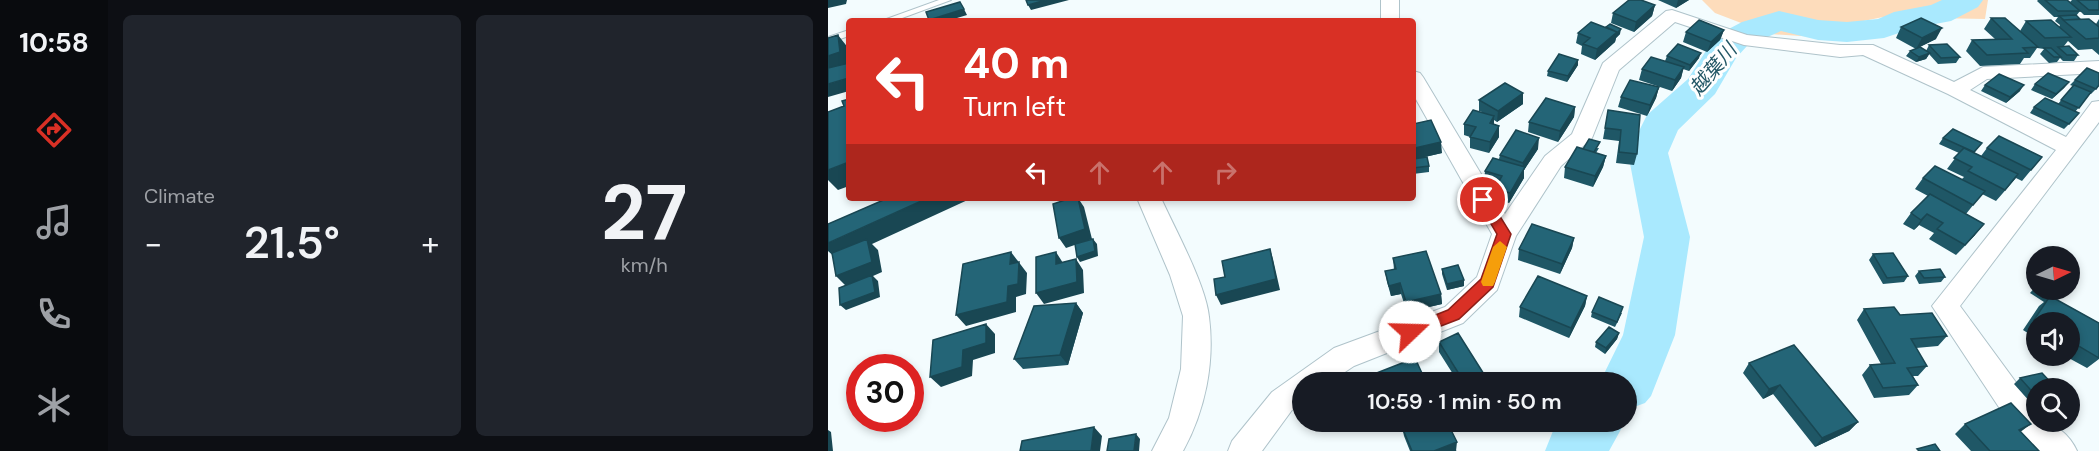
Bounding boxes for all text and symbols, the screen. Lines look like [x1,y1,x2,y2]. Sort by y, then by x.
text: 10:58 [19,25,89,60]
text: 40 m [963,36,1069,91]
water label: 越葉川 [1684,36,1744,100]
icon: left [864,42,942,120]
text: Turn left [963,89,1066,124]
icon: directions [33,109,75,151]
icon: left [1020,156,1053,189]
icon: ahead [1083,156,1116,189]
icon: ahead [1146,156,1179,189]
icon: right [1209,156,1242,189]
text: 27 [601,162,687,263]
pin [1457,174,1508,225]
text: Climate [144,183,215,209]
icon: arrive [1466,183,1499,216]
icon: music [33,201,75,243]
text: 21.5° [244,213,340,272]
text: − [144,222,162,265]
text: + [421,222,440,265]
north arrow [2026,246,2080,300]
map controls [2026,246,2080,432]
text: km/h [621,252,668,278]
icon: phone [33,293,75,335]
position arrow [1378,300,1442,364]
button: sound [2026,312,2080,366]
speed limit sign: 30 [846,354,924,432]
button: search [2026,378,2080,432]
icon: climate [33,384,75,426]
text: 10:59 · 1 min · 50 m [1367,387,1562,416]

